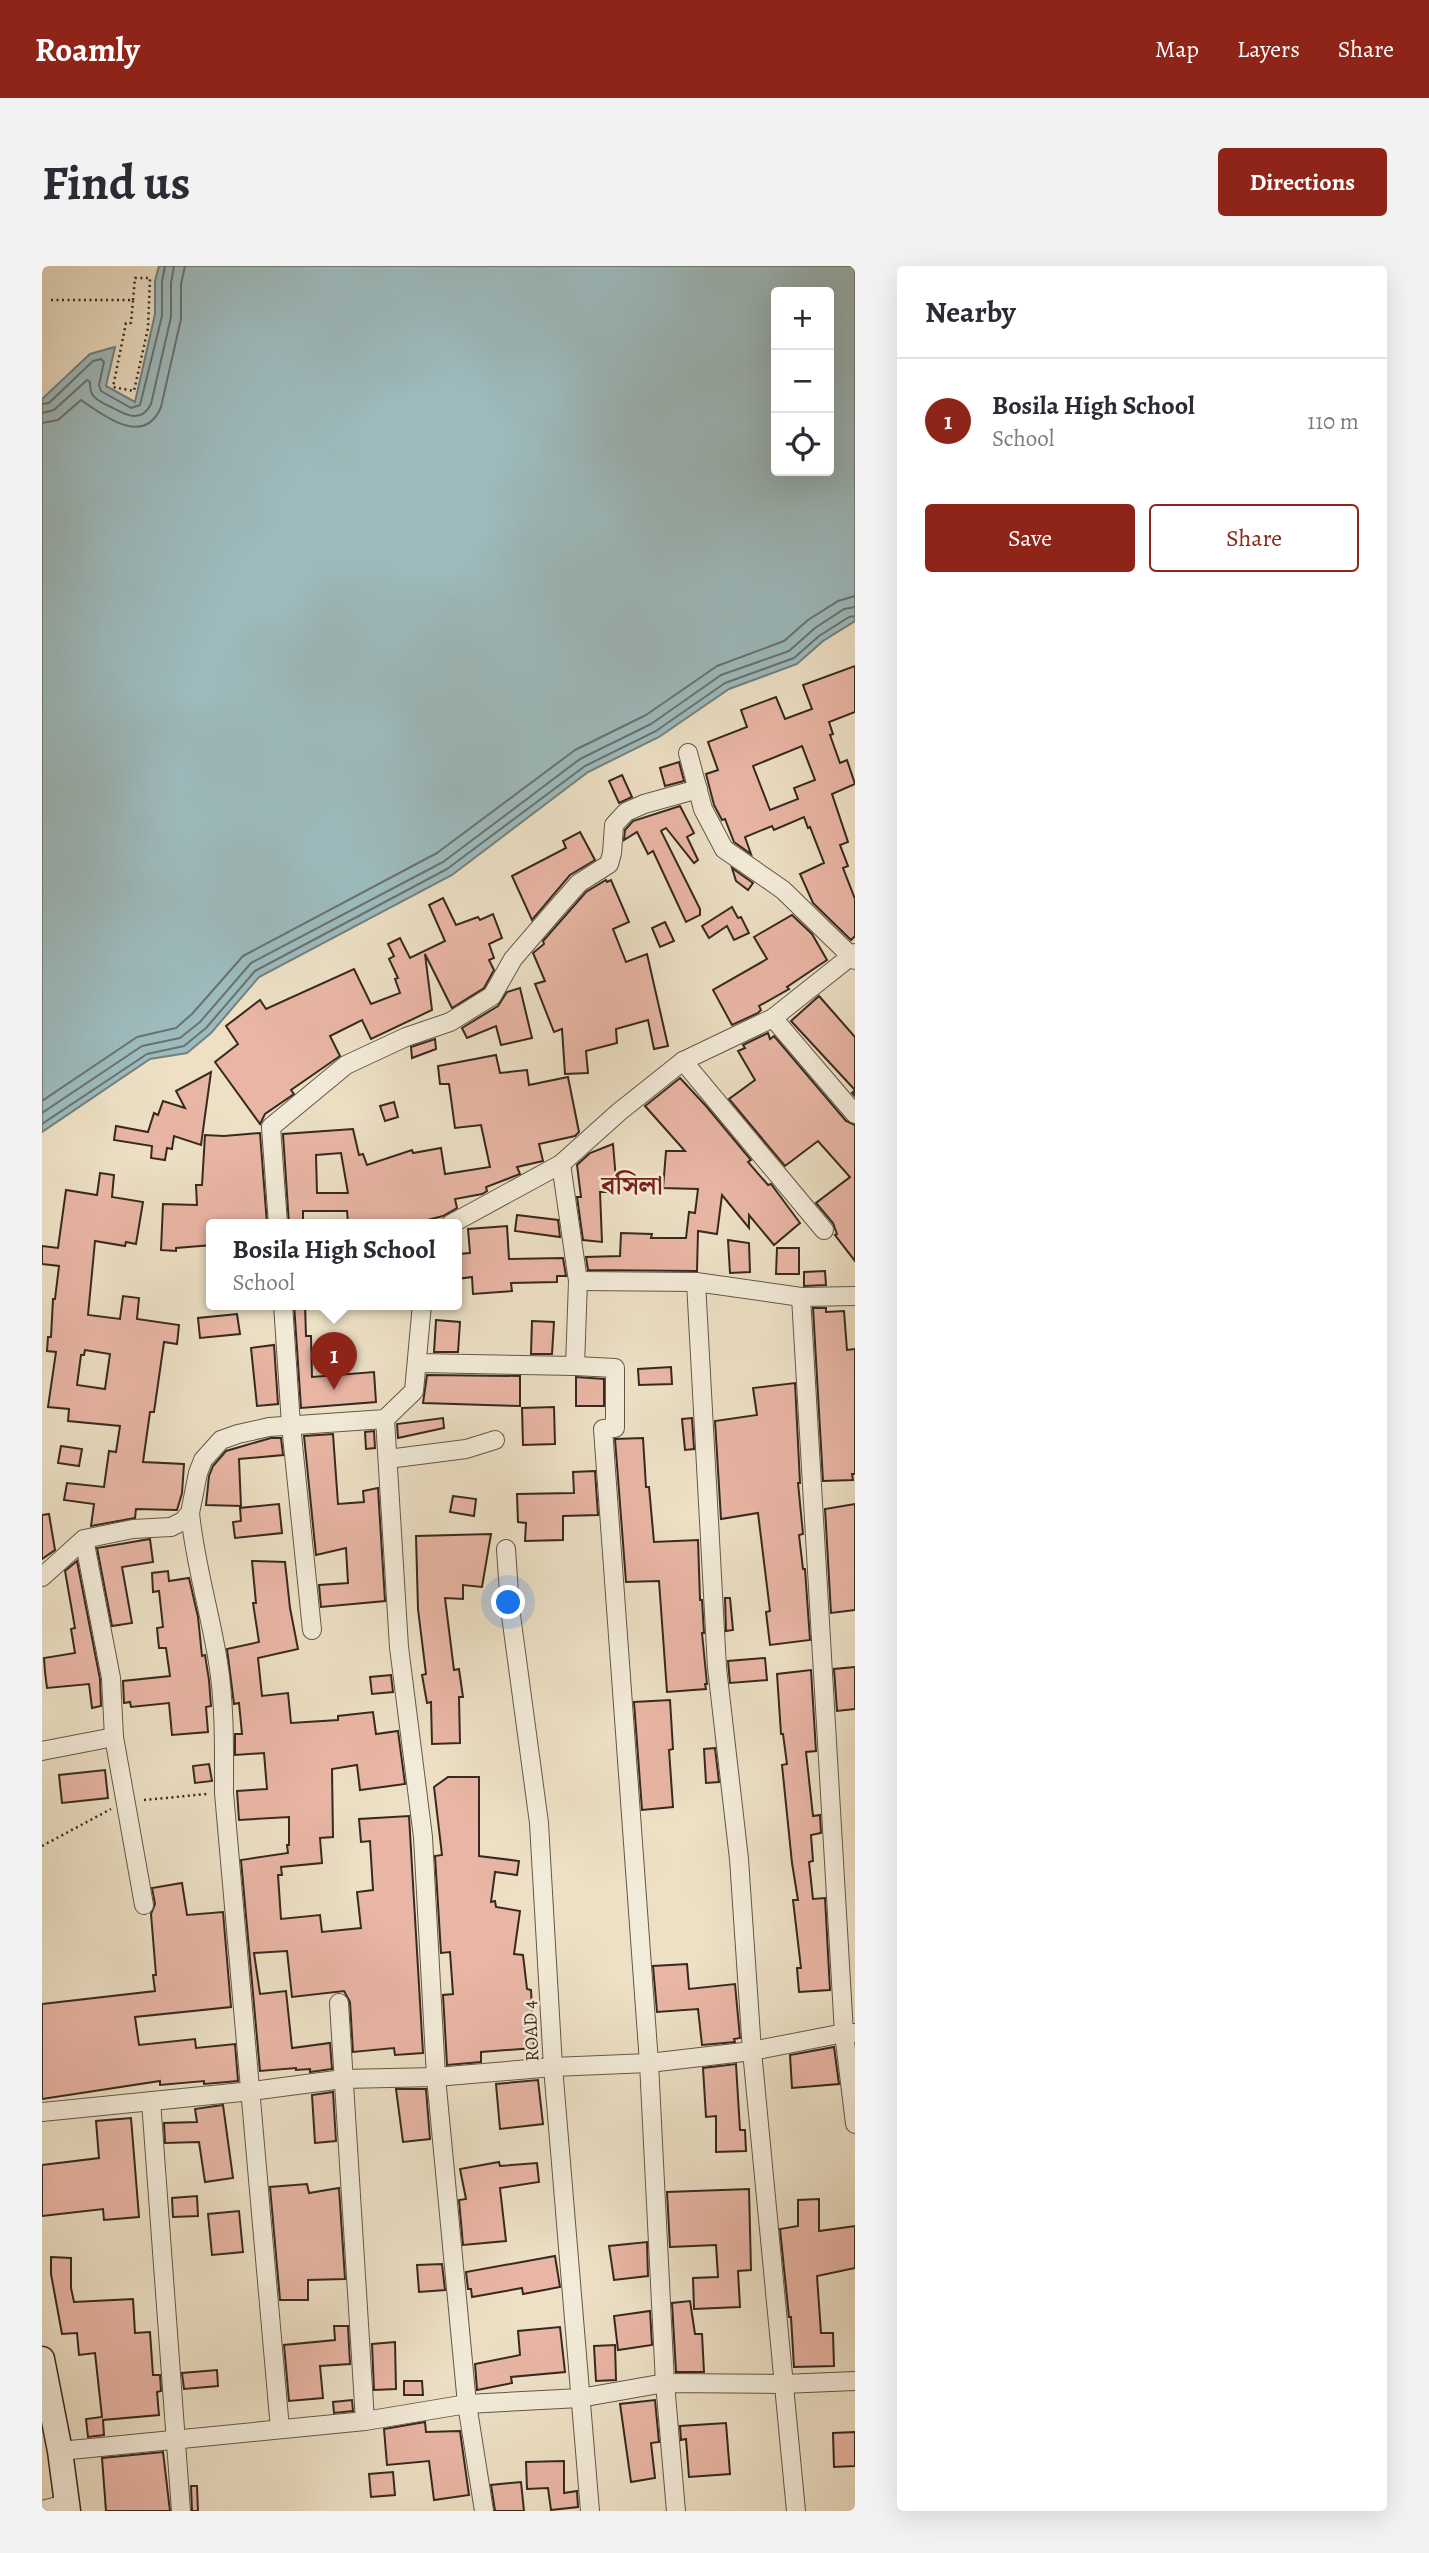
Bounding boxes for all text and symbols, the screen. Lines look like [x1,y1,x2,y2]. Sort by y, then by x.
text: Roamly [35,27,140,72]
text: Map [1155,33,1199,65]
text: Layers [1237,33,1300,65]
text: Share [1338,33,1394,65]
button: Directions [1218,148,1387,216]
text: Find us [42,149,190,216]
map controls [771,287,834,476]
button: + [771,287,834,350]
text: Nearby [925,292,1016,332]
button: − [771,350,834,413]
text: Bosila High School [992,388,1195,423]
text: 1 [944,406,952,437]
text: 110 m [1307,406,1359,437]
button: locate [771,413,834,476]
text: School [992,423,1054,454]
button: Save [925,504,1135,572]
button: Share [1149,504,1359,572]
district label: বসিলা [600,1168,663,1203]
popup [206,1219,462,1310]
text: Bosila High School [233,1232,435,1267]
text: School [233,1267,295,1298]
pin: 1 [311,1332,357,1390]
your location [491,1585,525,1619]
street label: ROAD 4 [516,1999,546,2062]

